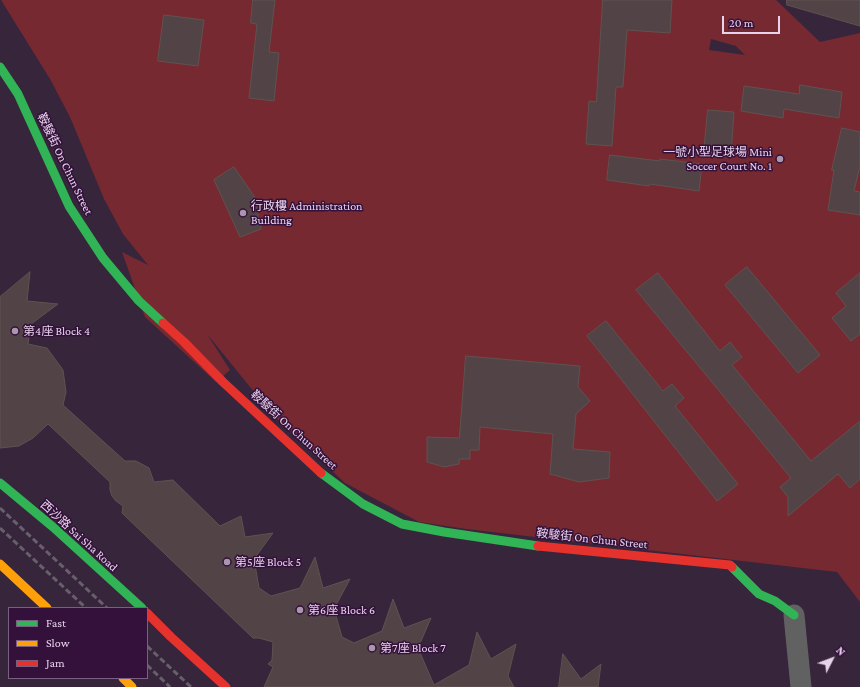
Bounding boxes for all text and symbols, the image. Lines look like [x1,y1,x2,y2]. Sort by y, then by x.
scale bar [724,8,782,34]
text: 20 m [729,16,753,30]
street label: 鞍駿街 On Chun Street [34,111,96,217]
place label: 一號小型足球場 Mini Soccer Court No. 1 [663,145,772,173]
marker: 一號小型足球場 Mini Soccer Court No. 1 [775,154,785,164]
place label: 行政樓 Administration Building [251,199,363,227]
marker: 行政樓 Administration Building [238,208,248,218]
place label: 第4座 Block 4 [23,324,90,338]
marker: 第4座 Block 4 [10,326,20,336]
street label: 鞍駿街 On Chun Street [248,387,340,473]
street label: 西沙路 Sai Sha Road [37,498,121,574]
street label: 鞍駿街 On Chun Street [536,526,648,552]
place label: 第5座 Block 5 [235,555,301,569]
marker: 第5座 Block 5 [222,557,232,567]
place label: 第6座 Block 6 [308,603,375,617]
marker: 第6座 Block 6 [295,605,305,615]
legend [8,607,148,679]
text: Fast [46,616,66,630]
text: Slow [46,636,70,650]
north arrow [812,639,852,679]
place label: 第7座 Block 7 [380,641,446,655]
marker: 第7座 Block 7 [367,643,377,653]
text: N [834,644,848,658]
text: Jam [46,656,65,670]

